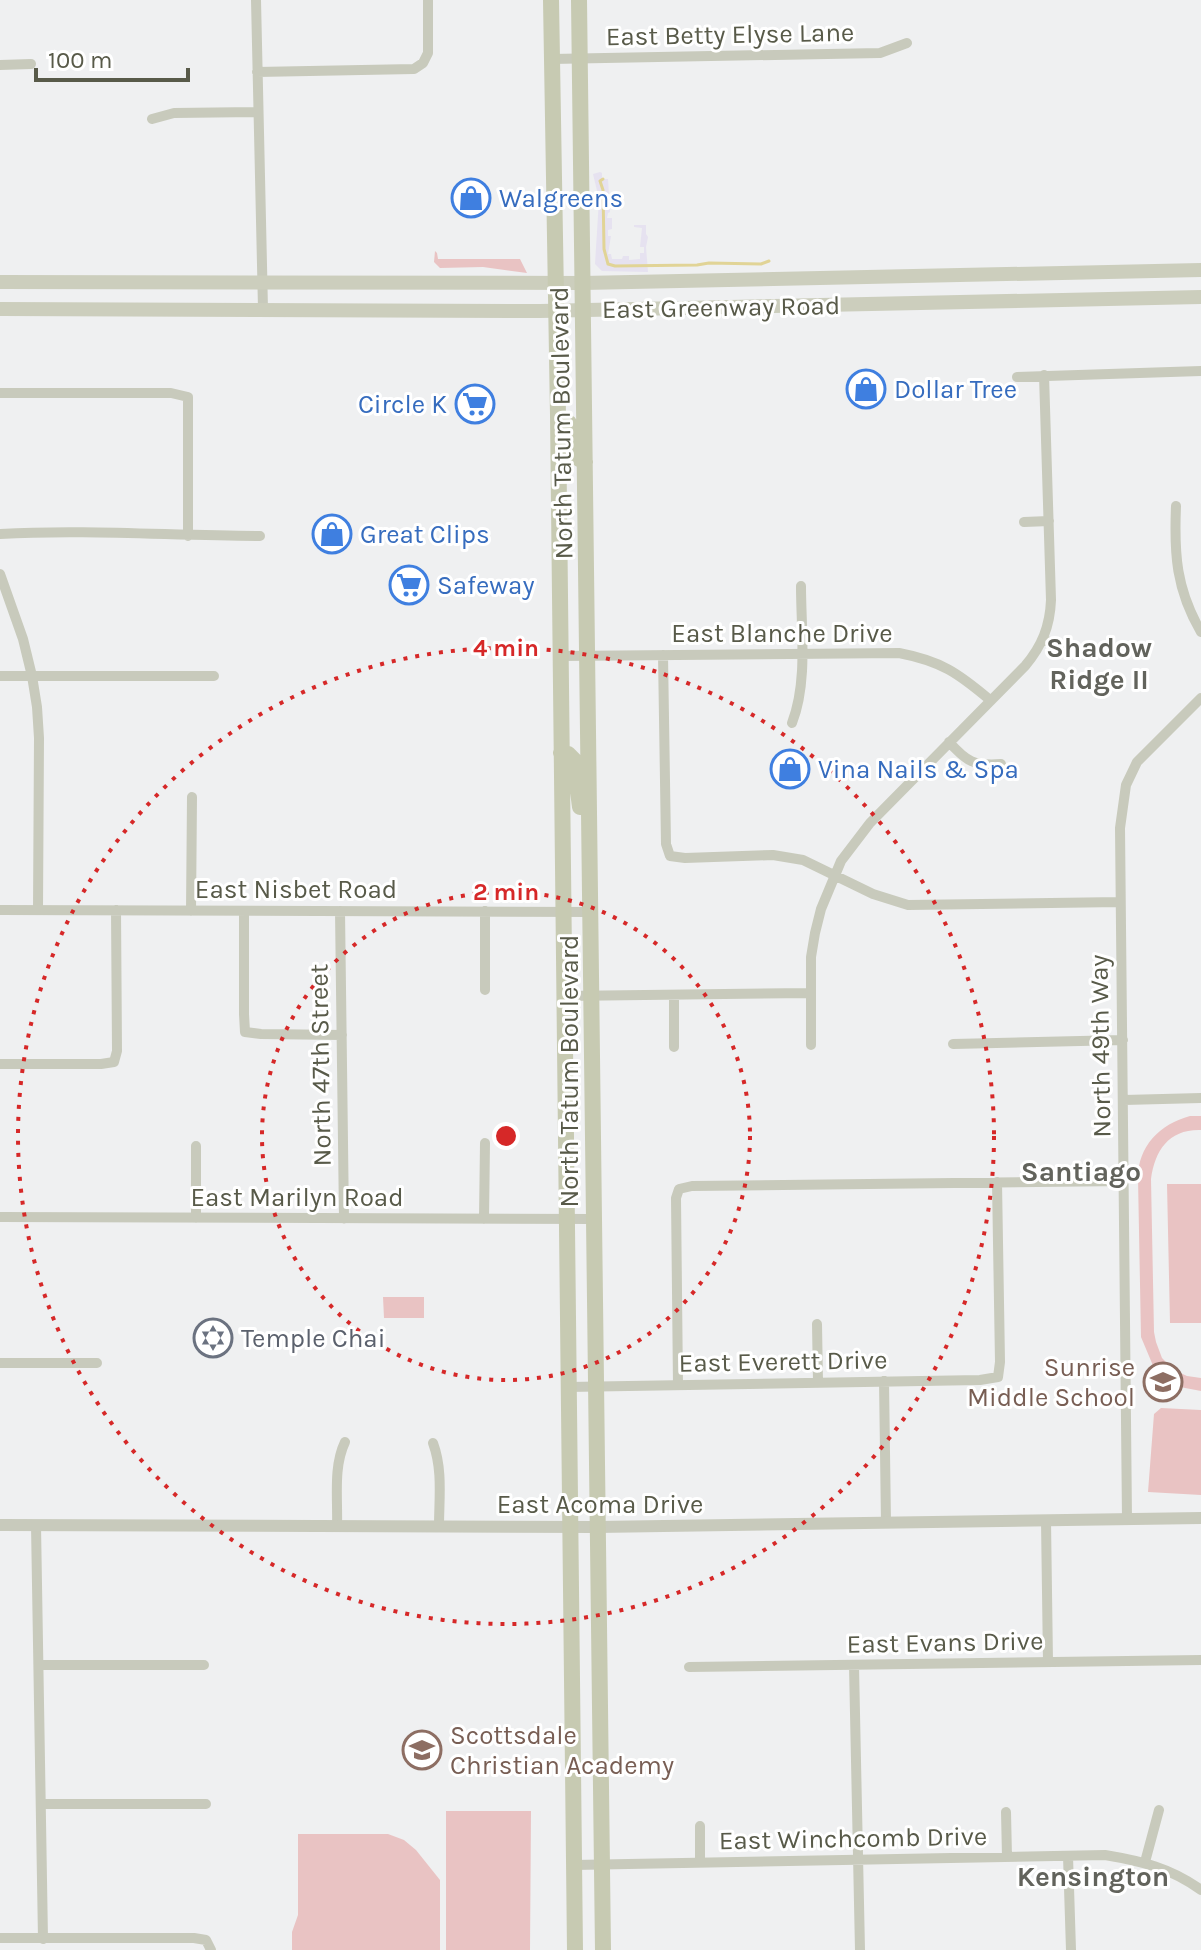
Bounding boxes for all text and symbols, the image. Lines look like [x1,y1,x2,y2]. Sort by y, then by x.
street label: East Betty Elyse Lane [605,17,855,52]
scale bar [36,32,188,82]
text: 100 m [48,46,113,74]
shop icon: Walgreens [450,177,492,219]
place label: Walgreens [499,183,623,214]
street label: North Tatum Boulevard [544,286,579,560]
street label: East Greenway Road [602,290,840,325]
shop icon: Dollar Tree [845,368,887,410]
place label: Dollar Tree [894,374,1017,405]
supermarket icon: Circle K [454,383,496,425]
place label: Circle K [358,389,447,420]
shop icon: Great Clips [311,513,353,555]
place label: Great Clips [360,519,490,550]
supermarket icon: Safeway [388,564,430,606]
place label: Safeway [437,570,535,601]
street label: East Blanche Drive [671,618,893,649]
district label: Shadow Ridge II [1046,631,1152,696]
text: 4 min [473,634,539,662]
shop icon: Vina Nails & Spa [769,748,811,790]
place label: Vina Nails & Spa [818,754,1019,785]
street label: East Nisbet Road [195,874,397,905]
text: 2 min [473,878,539,906]
street label: North Tatum Boulevard [554,934,585,1208]
street label: North 49th Way [1083,954,1118,1138]
street label: North 47th Street [303,963,338,1167]
centre of rings [492,1122,520,1150]
district label: Santiago [1021,1155,1141,1188]
street label: East Marilyn Road [190,1182,404,1213]
synagogue icon: Temple Chai [192,1317,234,1359]
place label: Temple Chai [241,1323,385,1354]
street label: East Everett Drive [678,1344,888,1379]
place label: Sunrise Middle School [967,1352,1135,1413]
school or university icon: Sunrise Middle School [1142,1361,1184,1403]
street label: East Acoma Drive [497,1489,703,1520]
street label: East Evans Drive [846,1625,1044,1660]
place label: Scottsdale Christian Academy [450,1720,674,1781]
school or university icon: Scottsdale Christian Academy [401,1729,443,1771]
street label: East Winchcomb Drive [718,1821,988,1856]
district label: Kensington [1017,1860,1169,1893]

